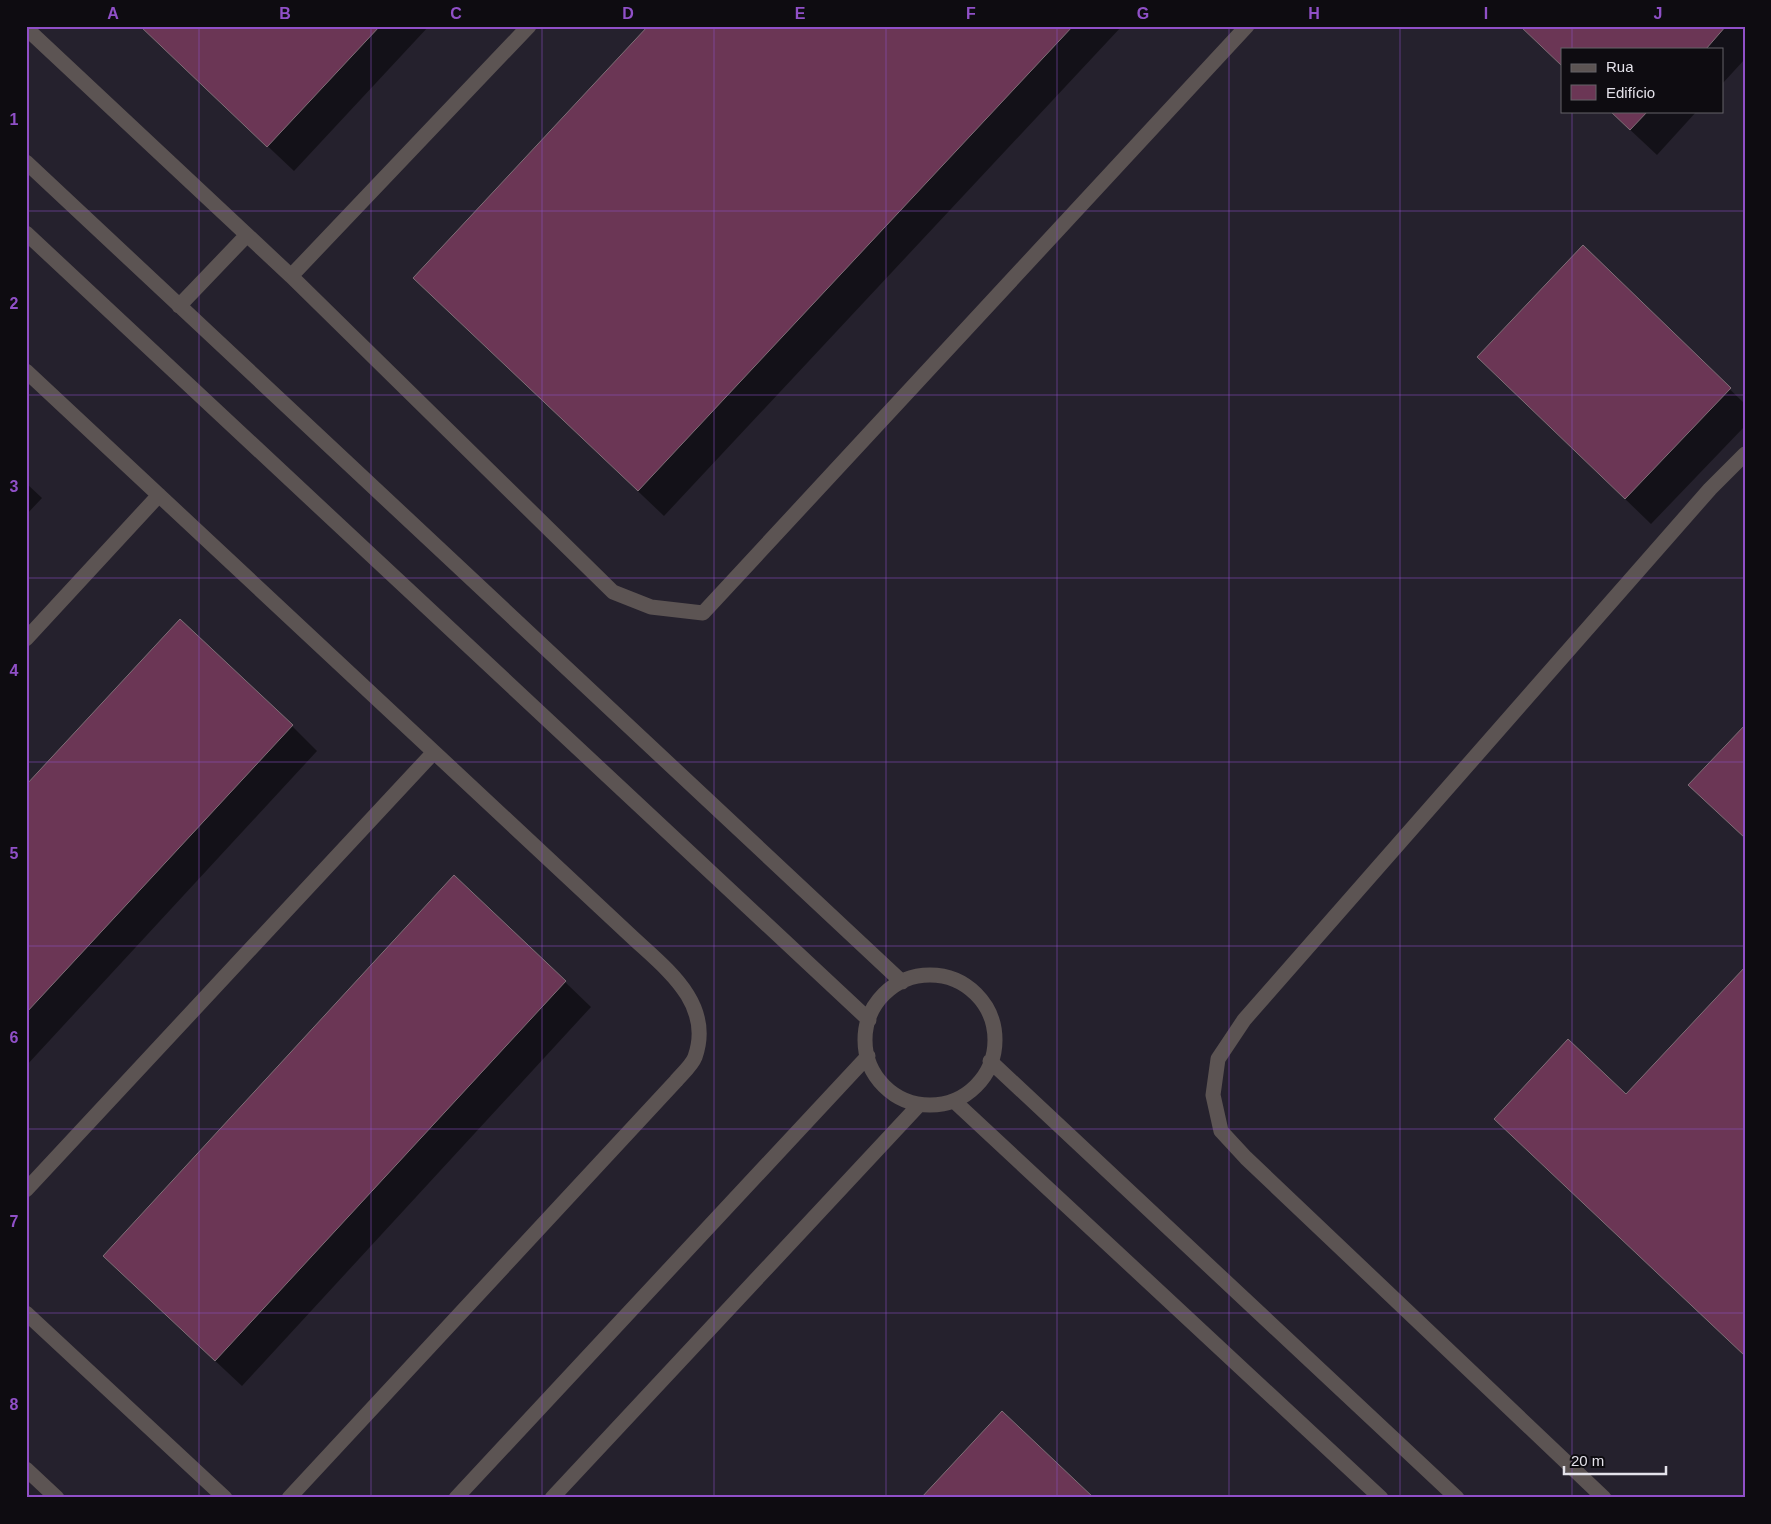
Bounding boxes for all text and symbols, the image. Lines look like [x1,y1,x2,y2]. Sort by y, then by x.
text: A [107,5,119,22]
text: B [279,5,291,22]
text: C [450,5,462,22]
text: D [622,5,634,22]
text: E [795,5,806,22]
text: F [966,5,976,22]
text: G [1137,5,1149,22]
text: H [1308,5,1320,22]
text: I [1484,5,1488,22]
text: J [1654,5,1662,22]
legend [1561,48,1724,112]
text: Rua [1606,58,1634,75]
text: Edifício [1606,84,1655,101]
text: 1 [10,111,19,128]
text: 2 [10,295,19,312]
text: 3 [10,478,19,495]
text: 4 [10,662,19,679]
text: 5 [10,845,19,862]
text: 6 [10,1029,19,1046]
text: 7 [10,1213,19,1230]
text: 8 [10,1396,19,1413]
scale bar [1564,1444,1666,1476]
text: 20 m [1571,1452,1604,1469]

